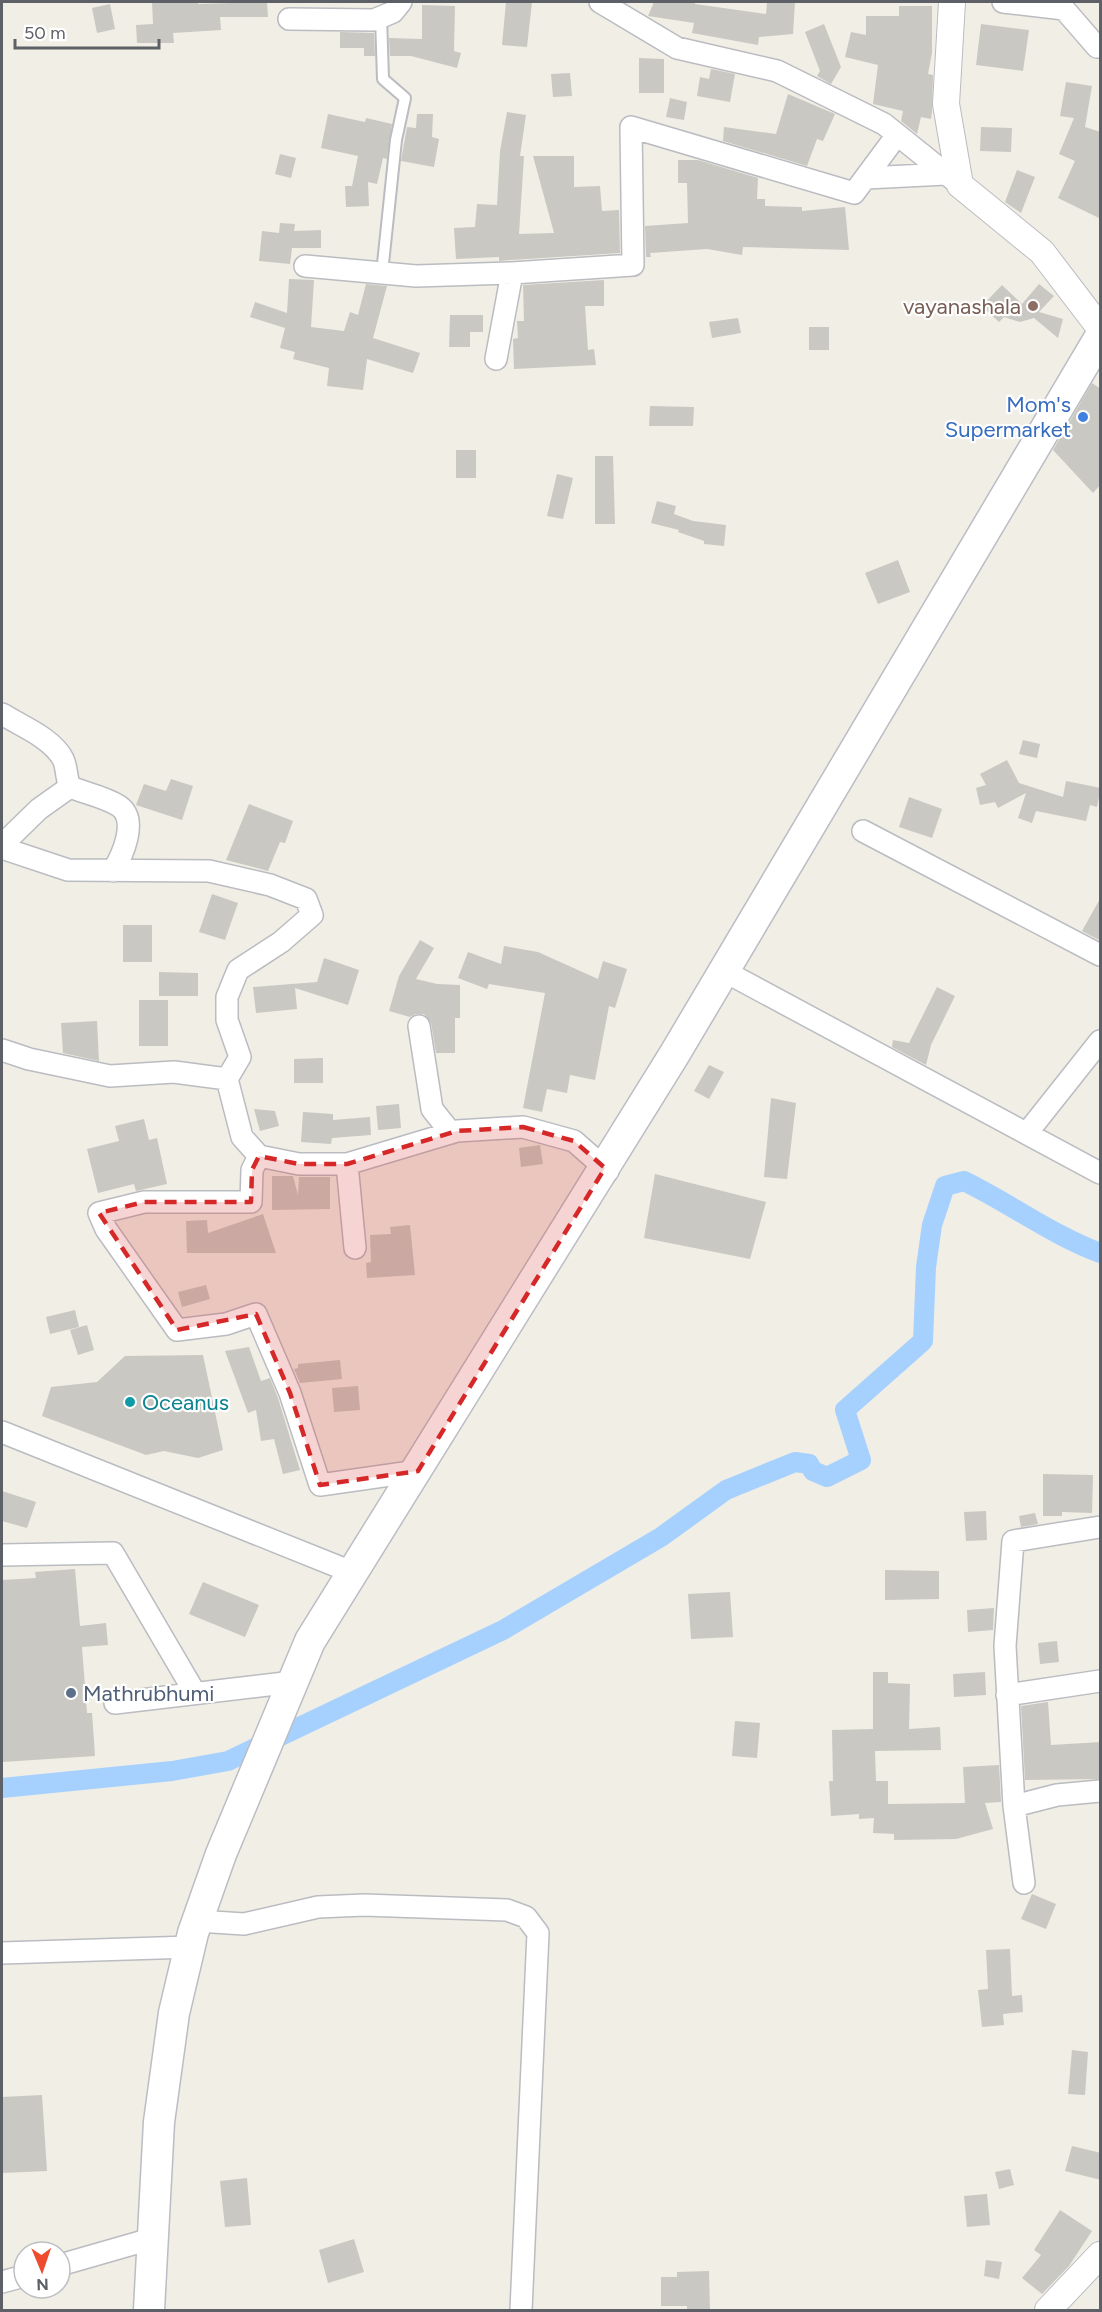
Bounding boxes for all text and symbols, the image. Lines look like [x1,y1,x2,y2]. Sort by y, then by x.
scale bar [15,12,159,50]
text: 50 m [24,22,66,44]
place label: vayanashala [903,293,1021,320]
marker: vayanashala [1026,299,1040,313]
place label: Mom's Supermarket [945,391,1071,443]
marker: Mom's Supermarket [1076,410,1090,424]
place label: Oceanus [142,1389,229,1416]
marker: Oceanus [123,1395,137,1409]
place label: Mathrubhumi [83,1680,214,1707]
marker: Mathrubhumi [64,1686,78,1700]
north arrow [12,2240,72,2300]
text: N [36,2275,49,2294]

